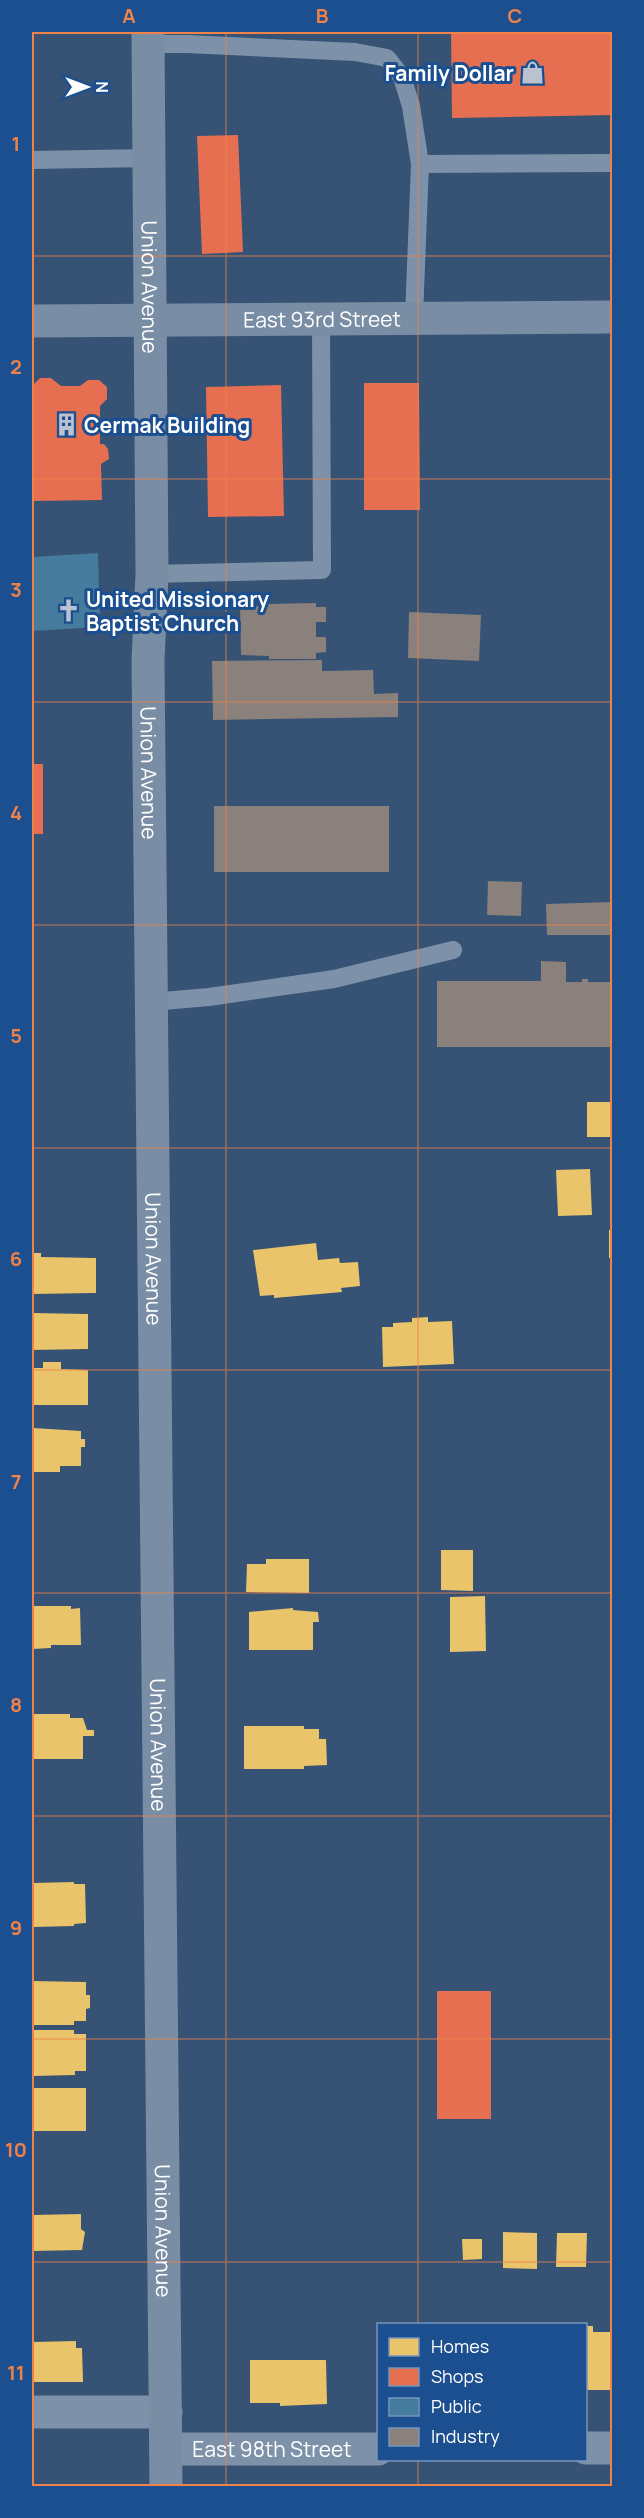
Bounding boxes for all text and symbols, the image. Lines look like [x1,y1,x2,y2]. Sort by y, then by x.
text: A [122,2,136,29]
text: B [316,2,329,29]
text: C [508,2,522,29]
north arrow [57,57,117,117]
place label: Family Dollar [385,59,514,87]
shop icon: Family Dollar [519,60,545,86]
text: N [91,81,113,93]
text: 1 [12,130,20,157]
street label: Union Avenue [135,220,164,354]
street label: East 93rd Street [243,304,401,334]
text: 2 [10,353,22,380]
place label: Cermak Building [84,411,250,439]
building icon: Cermak Building [53,412,79,438]
text: 3 [10,576,22,603]
place label: United Missionary Baptist Church [86,585,269,637]
church icon: United Missionary Baptist Church [55,598,81,624]
street label: Union Avenue [134,706,164,840]
text: 4 [10,799,22,826]
text: 5 [10,1022,22,1049]
street label: Union Avenue [139,1192,169,1326]
text: 6 [10,1245,22,1272]
text: 7 [11,1468,21,1495]
street label: Union Avenue [144,1678,173,1812]
text: 8 [10,1691,22,1718]
text: 9 [10,1914,22,1941]
text: 10 [5,2136,27,2163]
street label: Union Avenue [149,2164,178,2298]
legend [377,2323,587,2461]
text: Homes [431,2334,489,2358]
text: 11 [7,2359,25,2386]
text: Shops [431,2364,483,2388]
text: Public [431,2394,482,2418]
text: Industry [431,2424,500,2448]
street label: East 98th Street [192,2435,352,2463]

